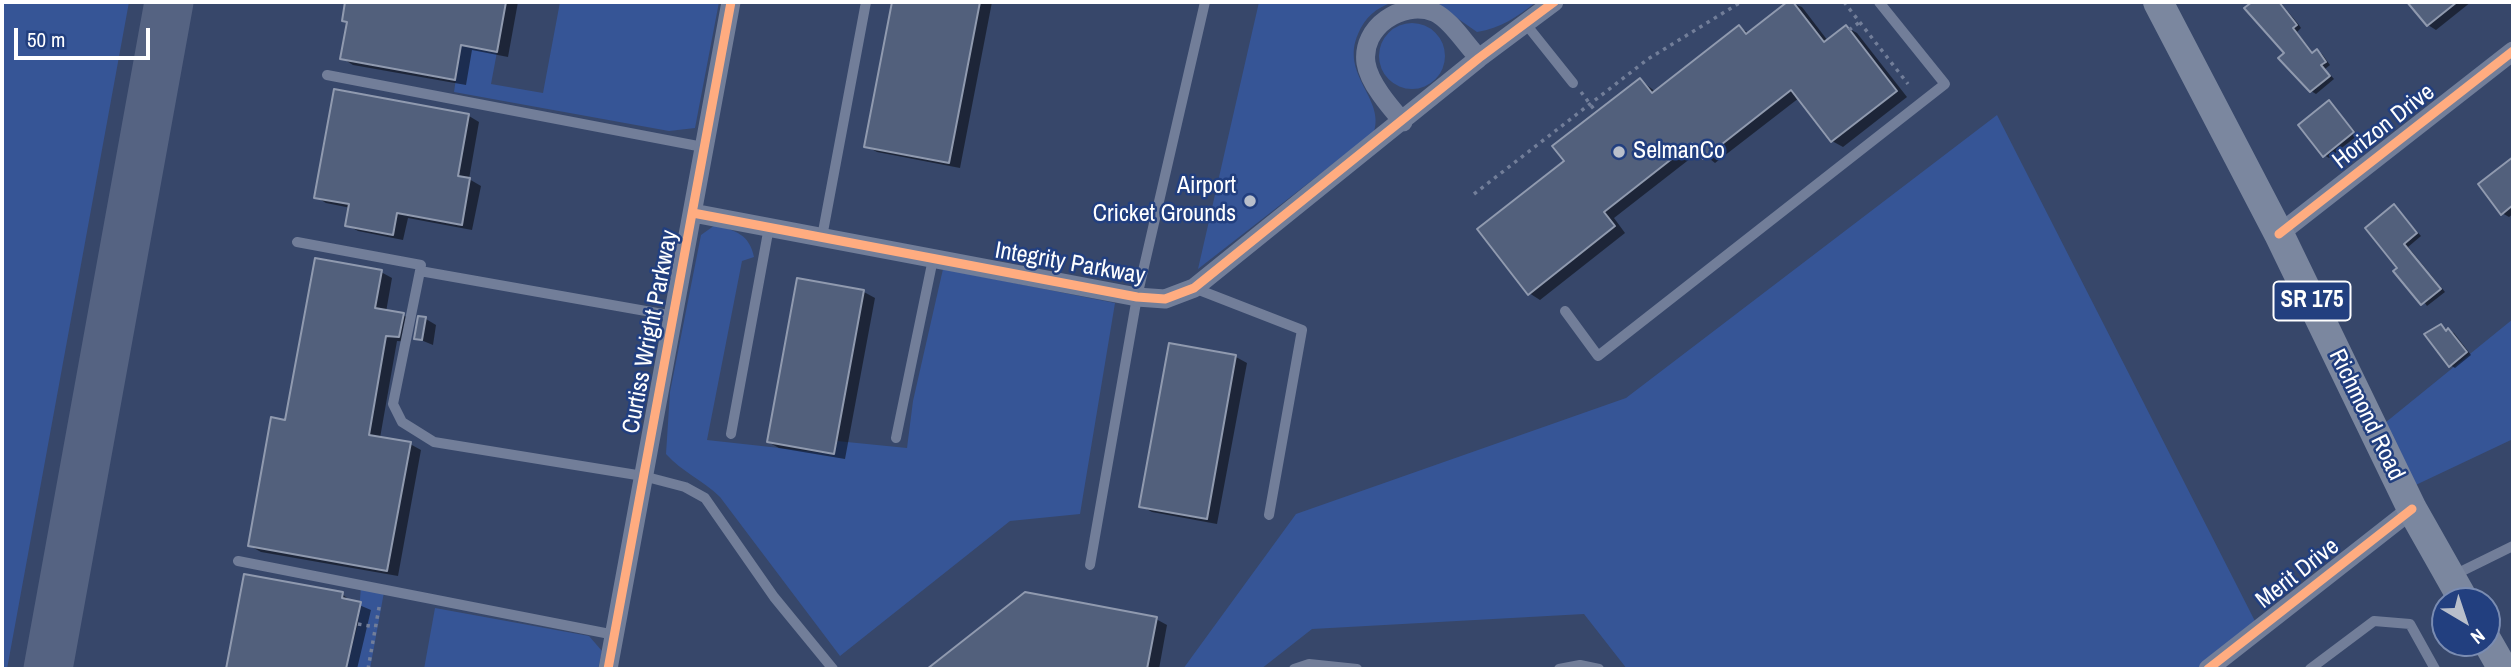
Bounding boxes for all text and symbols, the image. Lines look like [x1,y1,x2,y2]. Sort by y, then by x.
scale bar [18,14,154,58]
text: 50 m [27,25,65,54]
street label: Horizon Drive [2327,78,2441,176]
place label: SelmanCo [1633,138,1725,166]
marker: SelmanCo [1611,144,1627,160]
place label: Airport Cricket Grounds [1093,173,1236,229]
marker: Airport Cricket Grounds [1242,193,1258,209]
street label: Curtiss Wright Parkway [617,228,685,436]
street label: Integrity Parkway [993,237,1147,291]
road number: SR 175 [2274,282,2350,320]
street label: Richmond Road [2322,345,2410,485]
street label: Merit Drive [2251,533,2345,615]
north arrow [2431,587,2501,657]
text: N [2465,623,2491,650]

